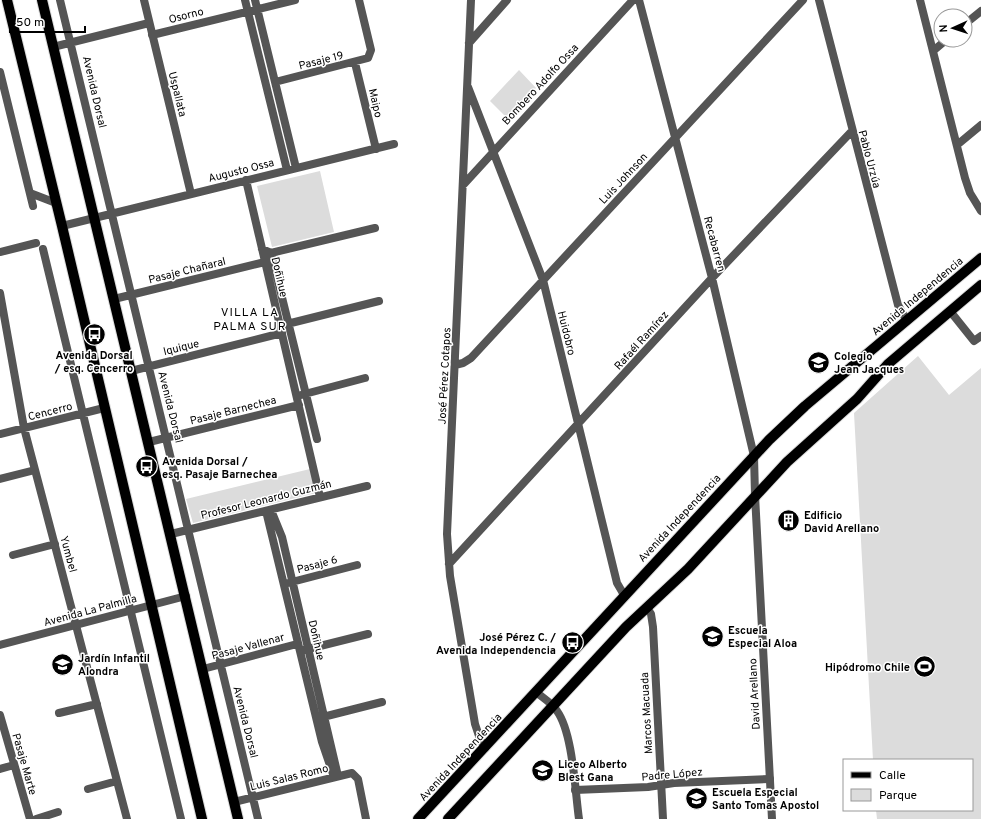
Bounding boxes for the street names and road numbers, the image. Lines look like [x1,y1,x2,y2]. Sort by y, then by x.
street label: Osorno [167,5,205,27]
street label: Bombero Adolfo Ossa [500,41,582,128]
street label: Pasaje 19 [297,49,345,73]
street label: Avenida Dorsal [79,55,109,130]
street label: Uspallata [165,70,189,118]
street label: Maipo [365,87,385,119]
street label: Pablo Urzúa [855,129,884,190]
street label: Luis Johnson [596,150,651,207]
street label: Augusto Ossa [207,156,276,186]
street label: Recabarren [700,215,728,274]
street label: Avenida Independencia [869,254,966,339]
street label: Pasaje Chañaral [147,255,227,287]
street label: Doñihue [268,256,290,299]
street label: Rafaél Ramírez [612,308,672,373]
street label: Huidobro [554,310,578,357]
street label: José Pérez Cotapos [435,327,455,425]
street label: Iquique [162,337,201,359]
street label: Avenida Dorsal [154,370,186,445]
street label: Pasaje Barnechea [189,393,278,428]
street label: Cencerro [26,400,74,424]
street label: Avenida Independencia [635,472,724,566]
street label: Profesor Leonardo Guzmán [199,477,333,523]
street label: Yumbel [56,535,80,574]
street label: Pasaje 6 [295,553,339,577]
street label: Avenida La Palmilla [42,592,138,630]
street label: Doñihue [305,619,327,662]
street label: Pasaje Vallenar [210,630,287,663]
street label: David Arellano [746,658,764,730]
street label: Marcos Macuada [638,672,656,754]
street label: Avenida Dorsal [229,685,261,760]
street label: Avenida Independencia [416,711,505,805]
street label: Pasaje Marte [9,732,40,797]
street label: Luis Salas Romo [249,761,330,794]
street label: Padre López [641,765,703,785]

